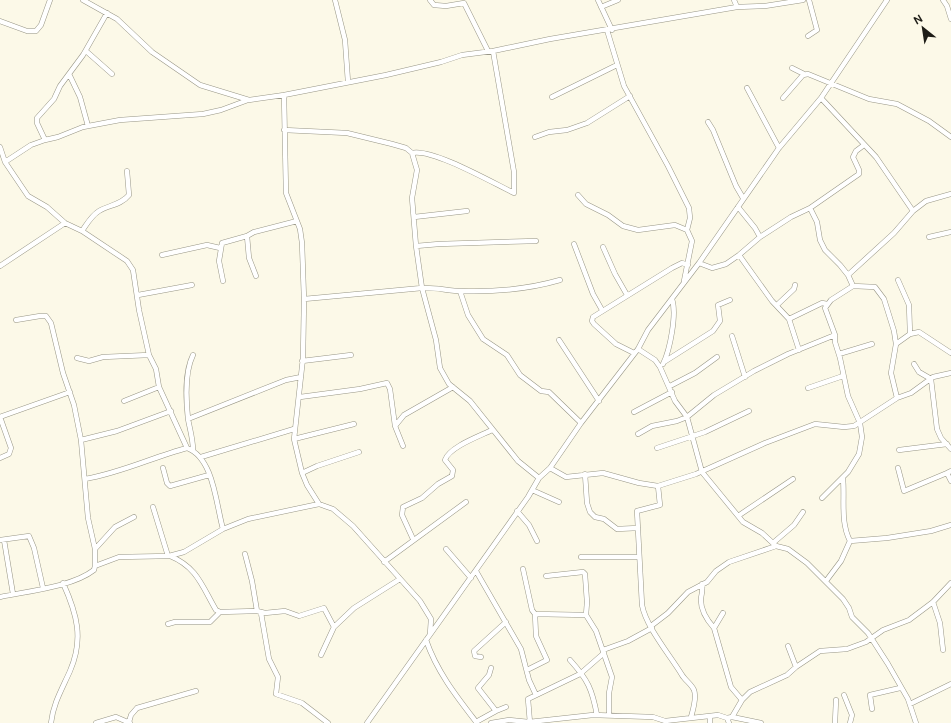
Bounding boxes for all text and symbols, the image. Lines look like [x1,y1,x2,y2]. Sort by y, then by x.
north arrow [903,8,943,48]
text: N [911,11,925,27]

